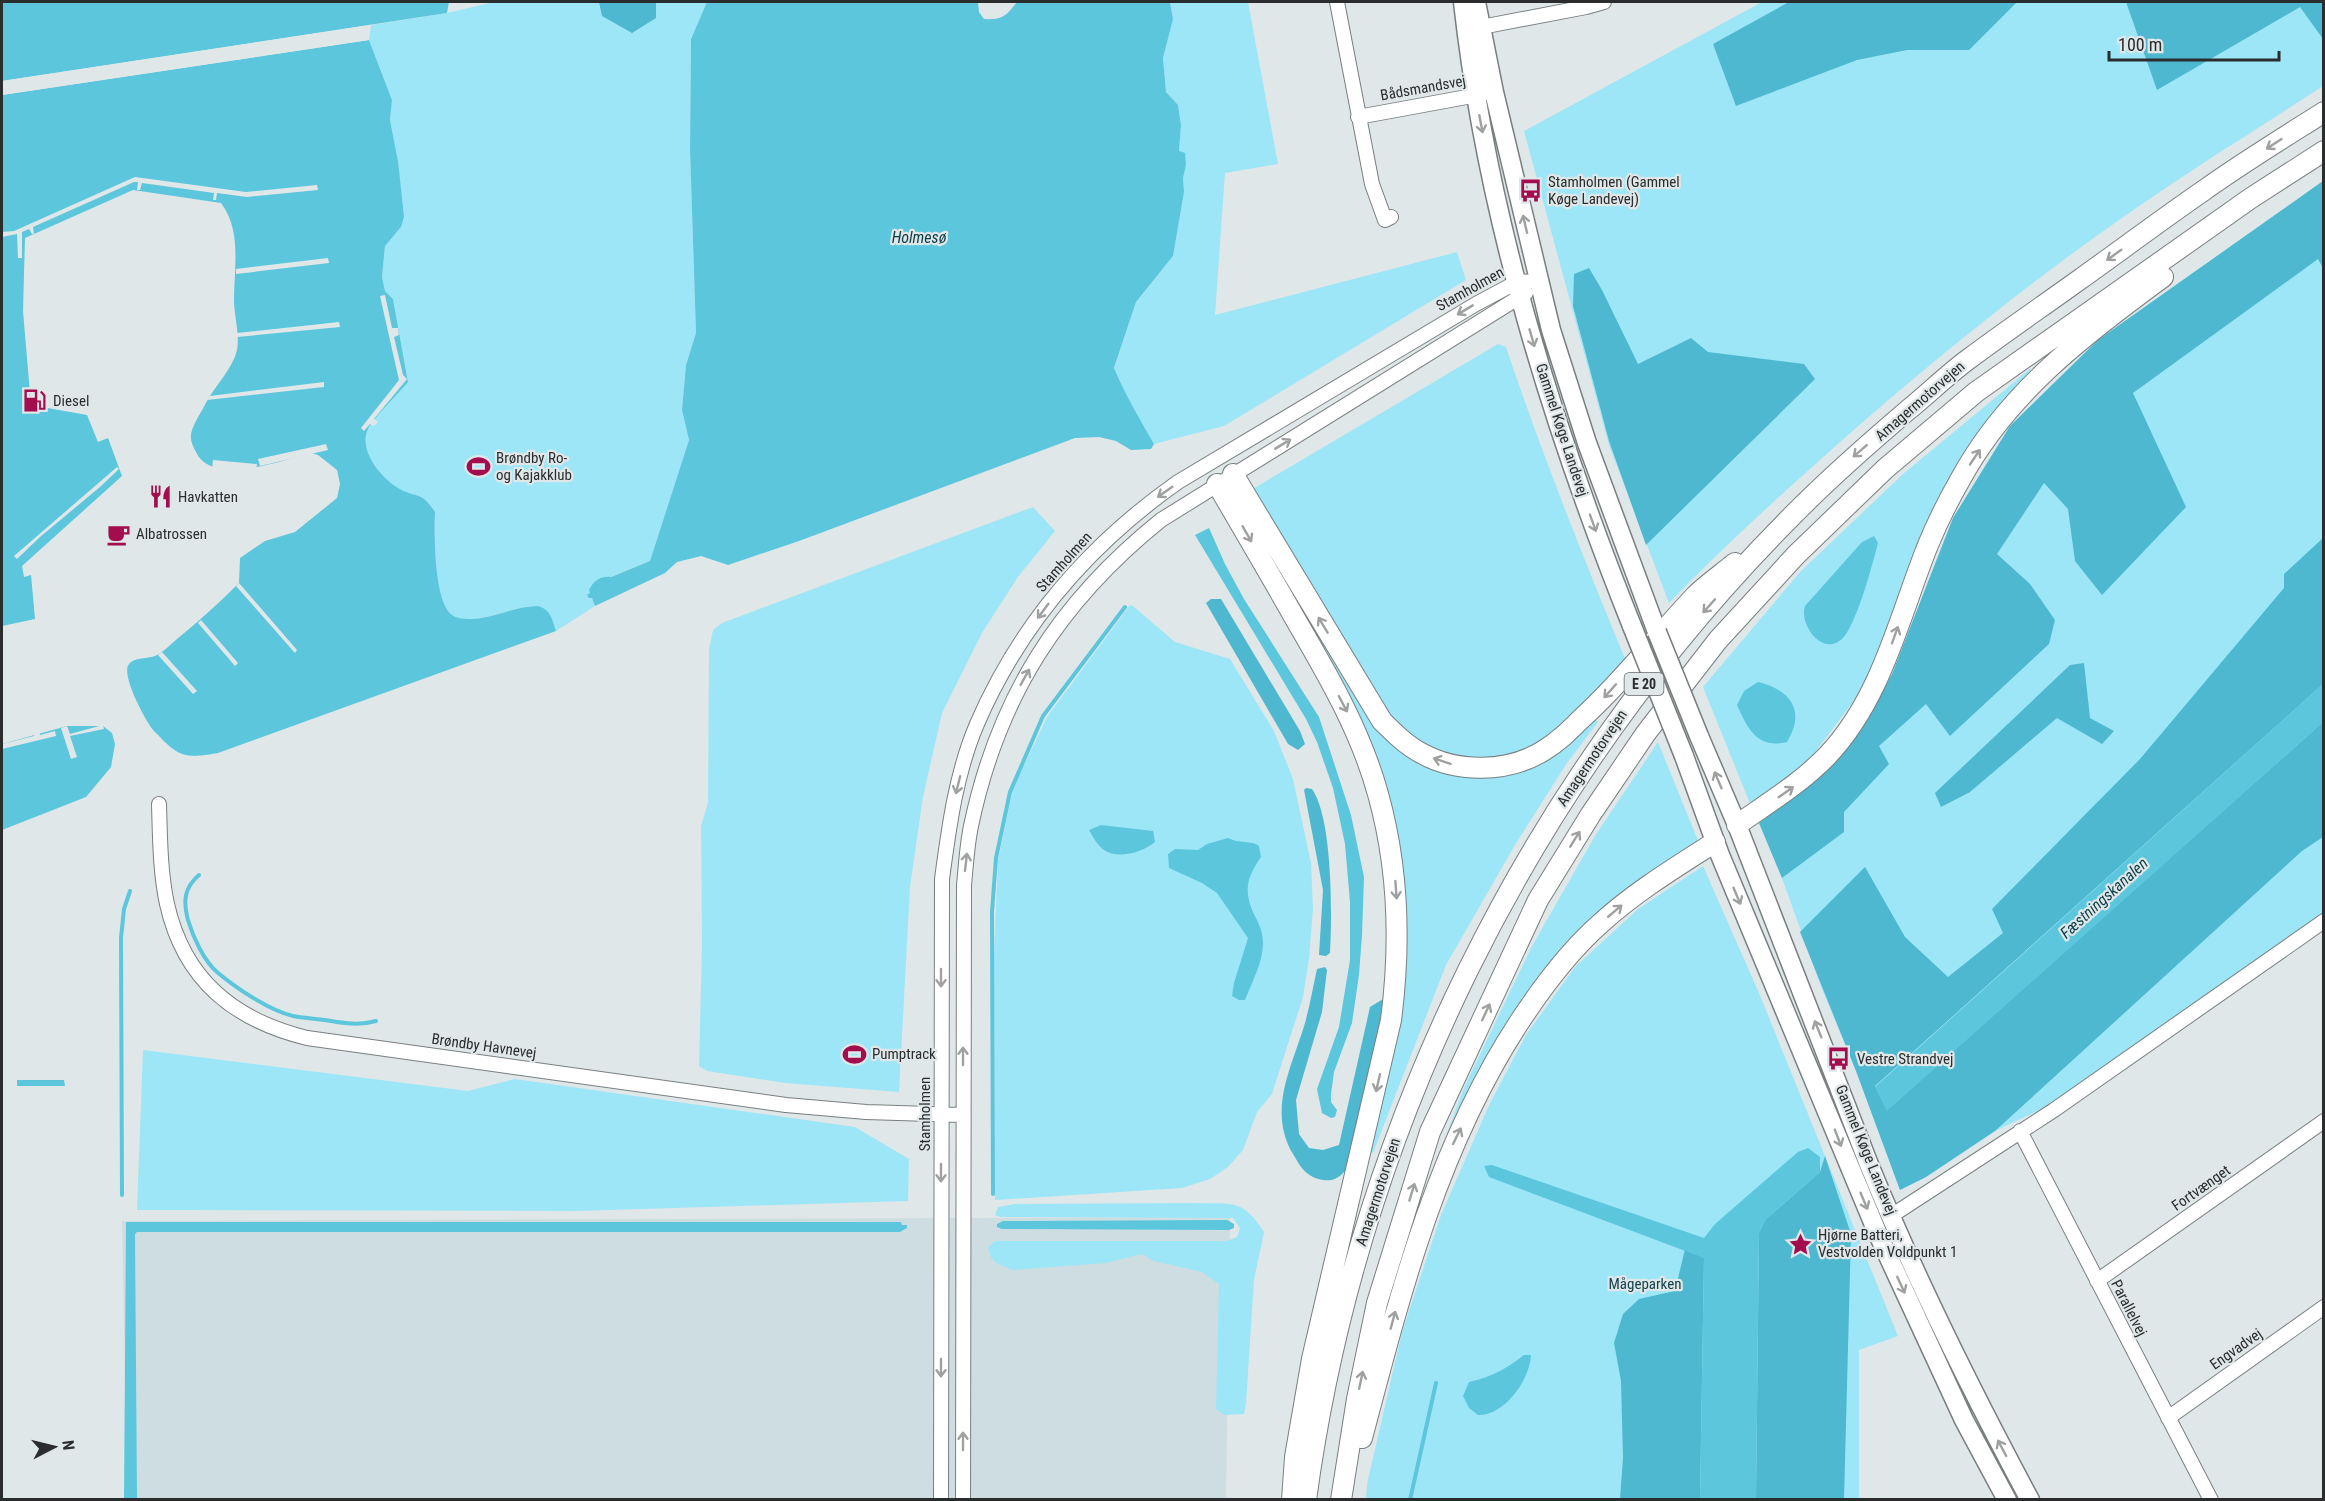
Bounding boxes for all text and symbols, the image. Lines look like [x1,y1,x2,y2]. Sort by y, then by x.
scale bar [2109,24,2278,62]
text: 100 m [2118,34,2162,55]
street label: Bådsmandsvej [1379,72,1467,104]
one-way arrow [1476,114,1487,133]
one-way arrow [2266,138,2283,151]
place label: Stamholmen (Gammel Køge Landevej) [1548,173,1680,208]
bus stop icon: Stamholmen (Gammel Køge Landevej) [1517,178,1543,204]
one-way arrow [1518,215,1530,234]
water label: Holmesø [892,228,947,247]
one-way arrow [2106,249,2122,261]
street label: Stamholmen [1433,263,1507,315]
one-way arrow [1457,304,1474,316]
one-way arrow [1527,328,1538,347]
street label: Amagermotorvejen [1872,357,1968,445]
street label: Gammel Køge Landevej [1532,361,1592,499]
fuel station icon: Diesel [22,388,48,414]
place label: Diesel [53,392,89,410]
one-way arrow [1274,437,1291,449]
one-way arrow [1852,445,1868,458]
place label: Brøndby Ro- og Kajakklub [496,449,572,484]
one-way arrow [1969,449,1981,466]
sports icon: Brøndby Ro- og Kajakklub [465,454,491,480]
restaurant icon: Havkatten [147,484,173,510]
one-way arrow [1157,486,1174,498]
place label: Havkatten [178,488,238,506]
one-way arrow [1589,513,1600,532]
cafe icon: Albatrossen [105,521,131,547]
place label: Albatrossen [136,525,207,543]
one-way arrow [1241,525,1253,542]
street label: Stamholmen [1032,528,1096,596]
one-way arrow [1702,598,1717,613]
one-way arrow [1036,602,1049,618]
one-way arrow [1316,617,1328,634]
one-way arrow [1891,626,1902,644]
one-way arrow [1019,669,1031,686]
road number: E 20 [1624,673,1664,695]
one-way arrow [1603,683,1617,698]
one-way arrow [1338,694,1349,712]
street label: Amagermotorvejen [1553,706,1631,810]
one-way arrow [1433,755,1452,766]
one-way arrow [1712,772,1723,790]
one-way arrow [952,775,964,794]
one-way arrow [1777,786,1793,798]
one-way arrow [1570,831,1582,848]
one-way arrow [961,852,972,872]
water label: Fæstningskanalen [2056,854,2152,942]
one-way arrow [1391,880,1402,900]
one-way arrow [1733,887,1744,905]
one-way arrow [1607,904,1622,918]
one-way arrow [935,968,947,988]
one-way arrow [1481,1003,1492,1021]
one-way arrow [1812,1020,1823,1039]
street label: Brøndby Havnevej [430,1030,538,1062]
sports icon: Pumptrack [841,1041,867,1067]
place label: Pumptrack [872,1045,936,1063]
bus stop icon: Vestre Strandvej [1826,1046,1852,1072]
one-way arrow [957,1047,969,1067]
place label: Vestre Strandvej [1857,1050,1953,1068]
one-way arrow [1371,1074,1383,1093]
street label: Stamholmen [916,1077,934,1151]
street label: Gammel Køge Landevej [1832,1082,1900,1218]
one-way arrow [1452,1128,1464,1146]
one-way arrow [1834,1128,1845,1147]
street label: Amagermotorvejen [1352,1136,1404,1248]
street label: Fortvænget [2168,1161,2234,1215]
one-way arrow [935,1162,947,1182]
one-way arrow [1407,1183,1418,1202]
one-way arrow [1859,1191,1870,1209]
place label: Hjørne Batteri, Vestvolden Voldpunkt 1 [1818,1226,1957,1261]
place icon: Hjørne Batteri, Vestvolden Voldpunkt 1 [1787,1231,1813,1257]
park label: Mågeparken [1608,1275,1682,1293]
one-way arrow [1896,1275,1908,1293]
street label: Parallelvej [2107,1277,2151,1339]
one-way arrow [1387,1311,1399,1330]
street label: Engvadvej [2206,1324,2266,1374]
one-way arrow [935,1357,947,1377]
one-way arrow [1356,1370,1367,1390]
north arrow [24,1417,84,1477]
one-way arrow [957,1432,969,1452]
text: N [58,1439,78,1451]
one-way arrow [1996,1440,2008,1457]

